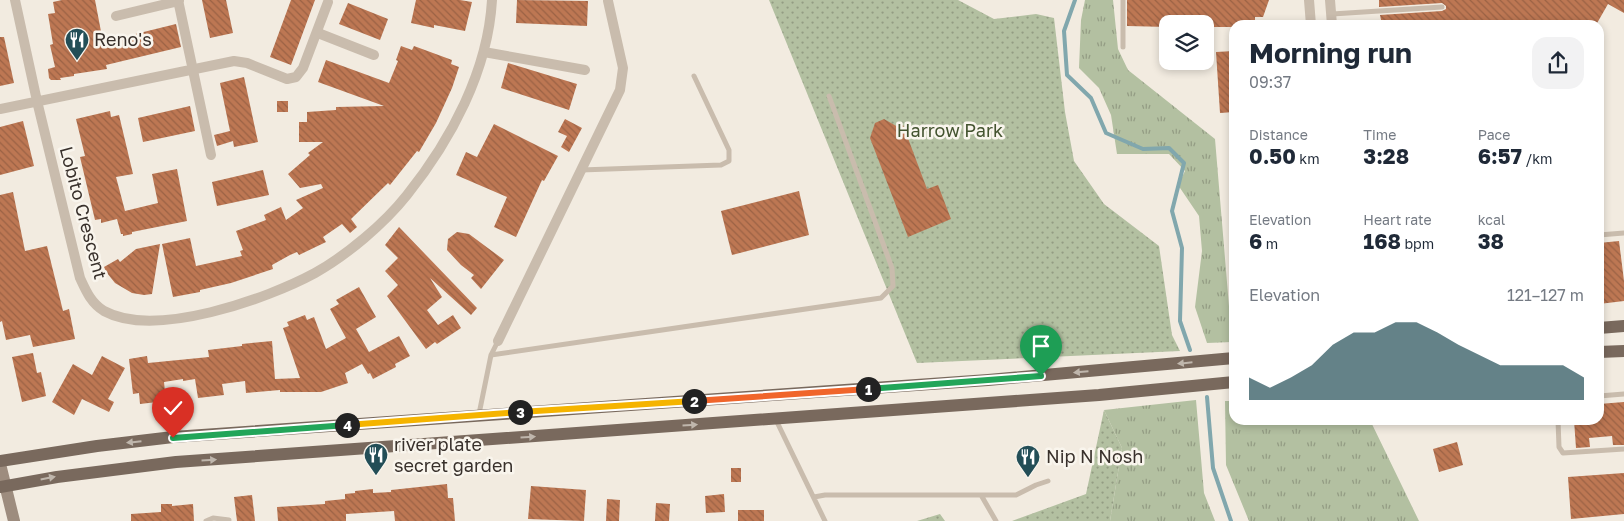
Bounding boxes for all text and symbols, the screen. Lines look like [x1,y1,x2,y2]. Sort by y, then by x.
map controls [1159,15,1214,70]
button: layers [1159,15,1214,70]
restaurant icon: Reno's [64,27,90,61]
place label: Reno's [94,28,152,50]
text: Morning run [1249,36,1412,69]
button: share [1532,37,1584,89]
text: 09:37 [1249,72,1291,92]
park label: Harrow Park [897,119,1003,141]
text: Distance [1249,126,1308,143]
text: Time [1363,126,1396,143]
text: Pace [1478,126,1510,143]
text: 0.50 [1249,143,1296,169]
text: 3:28 [1363,143,1409,169]
text: 6:57 [1478,143,1522,169]
street label: Lobito Crescent [56,144,112,282]
text: km [1296,150,1320,167]
text: /km [1522,150,1553,167]
text: Elevation [1249,211,1311,228]
text: Heart rate [1363,211,1432,228]
text: kcal [1478,211,1505,228]
text: 6 [1249,228,1262,254]
text: 168 [1363,228,1401,254]
text: 38 [1478,228,1504,254]
text: m [1262,235,1278,252]
text: bpm [1401,235,1434,252]
text: Elevation [1249,285,1320,305]
text: 121–127 m [1507,285,1584,305]
pin [1020,325,1062,376]
icon: arrive [1027,332,1055,360]
one-way arrow [1177,359,1193,367]
one-way arrow [1073,369,1089,377]
pin: 1 [856,376,880,402]
text: 1 [865,381,872,398]
pin [152,387,194,438]
pin: 2 [682,388,706,414]
text: 2 [690,393,699,410]
icon: check [159,394,187,422]
pin: 3 [508,400,532,424]
text: 3 [516,404,525,421]
pin: 4 [334,412,360,438]
text: 4 [343,417,352,434]
one-way arrow [683,420,699,428]
place label: river plate secret garden [394,433,513,476]
one-way arrow [521,433,537,441]
one-way arrow [125,438,141,446]
restaurant icon: river plate secret garden [363,442,389,476]
restaurant icon: Nip N Nosh [1015,444,1041,478]
place label: Nip N Nosh [1046,445,1143,467]
one-way arrow [202,455,218,463]
one-way arrow [40,474,56,482]

